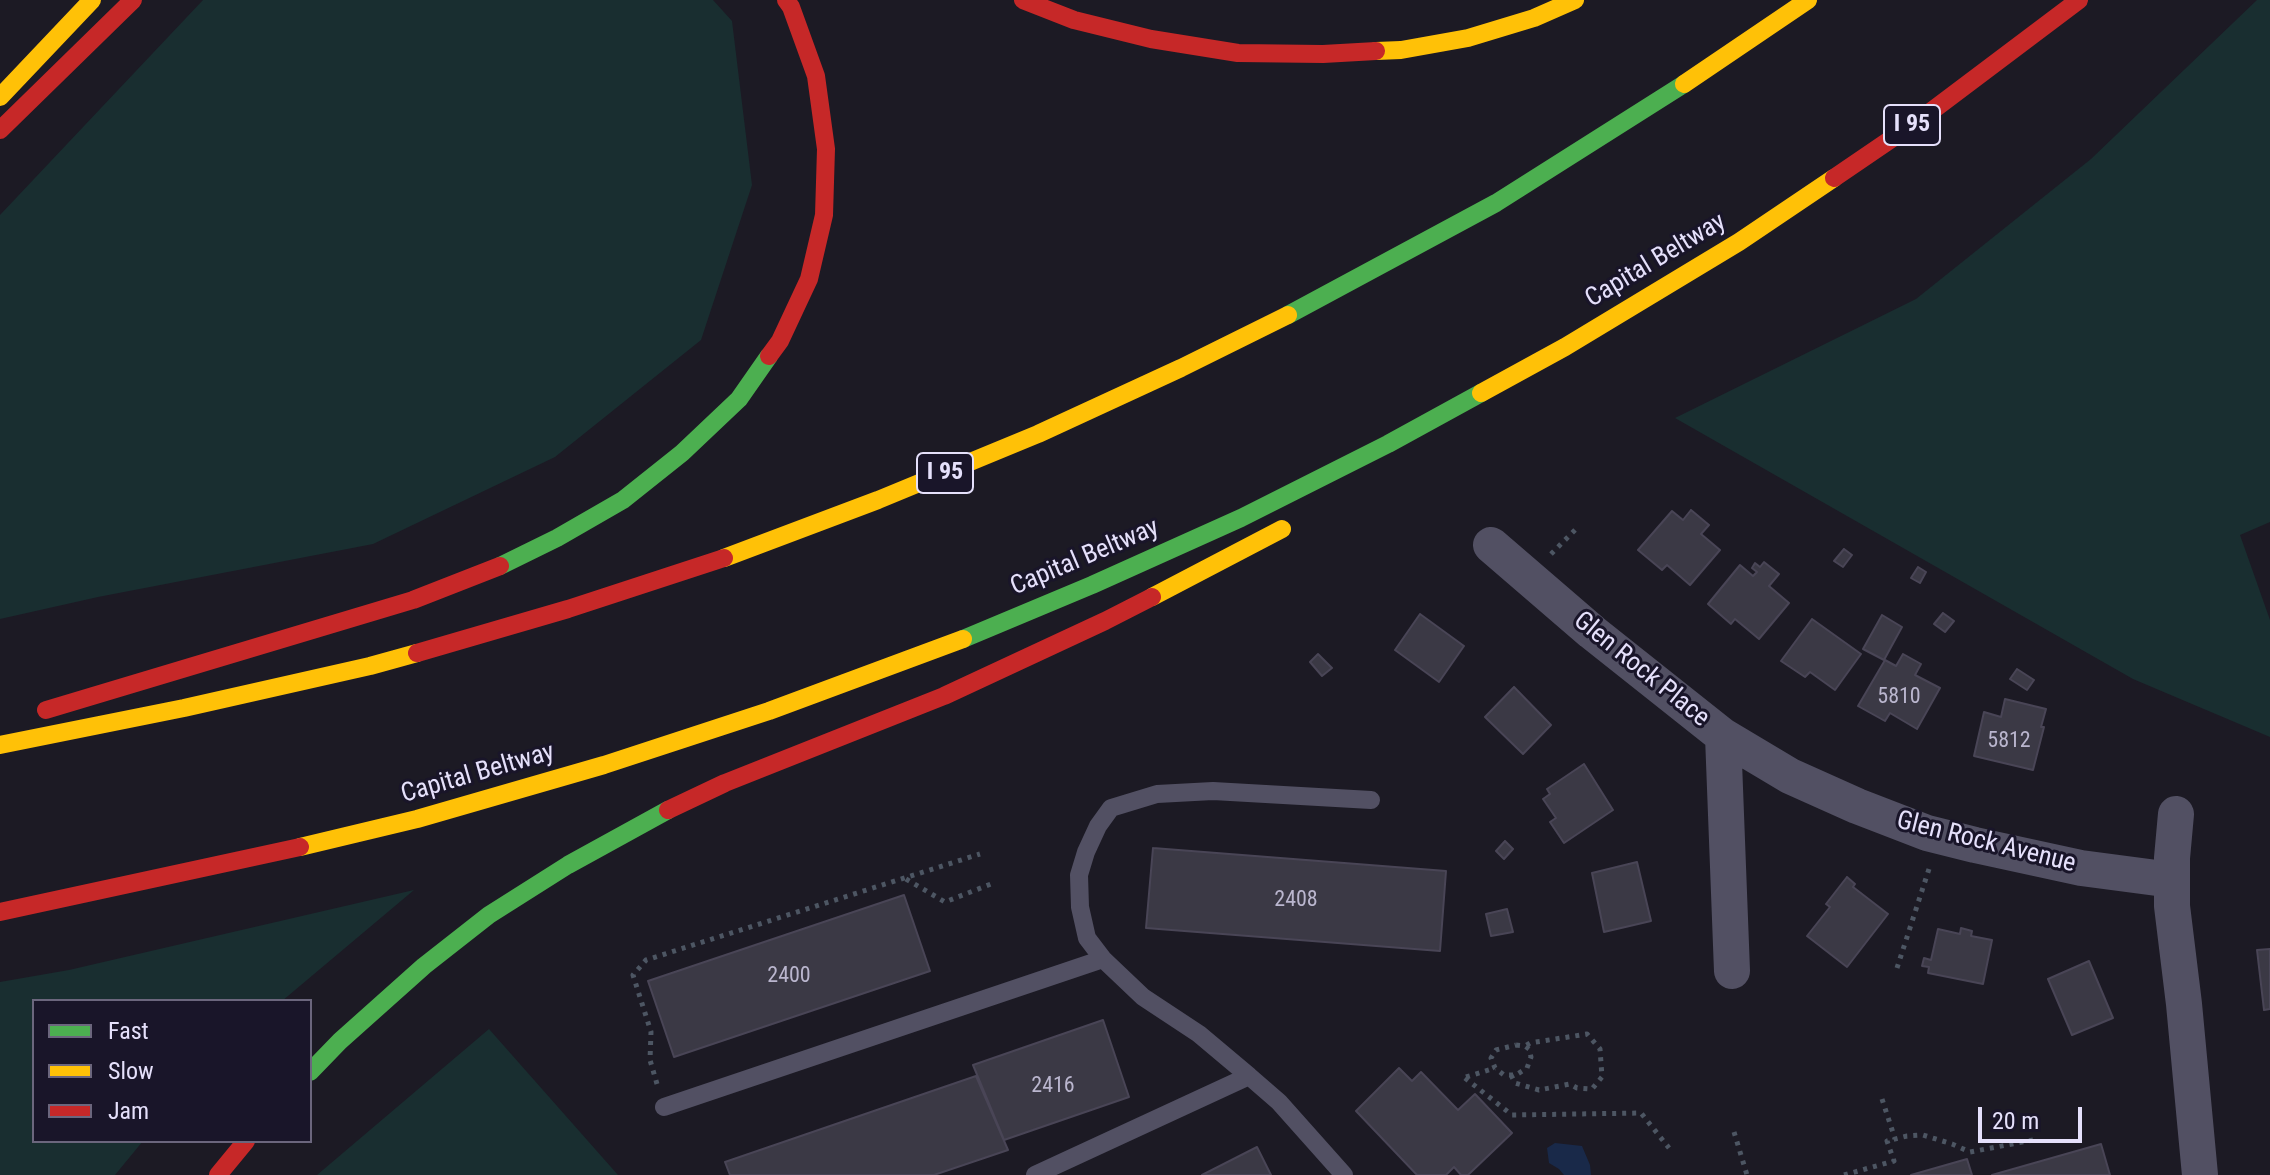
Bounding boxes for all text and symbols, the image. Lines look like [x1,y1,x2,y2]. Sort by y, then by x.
road number: I 95 [1884,105,1940,145]
street label: Capital Beltway [1580,207,1732,315]
road number: I 95 [917,453,973,493]
street label: Capital Beltway [1006,513,1164,603]
street label: Glen Rock Place [1567,606,1715,734]
house number: 5810 [1877,684,1921,710]
house number: 5812 [1987,728,2031,754]
street label: Capital Beltway [398,737,558,811]
street label: Glen Rock Avenue [1893,806,2079,880]
house number: 2408 [1274,887,1318,913]
house number: 2400 [767,963,811,989]
legend [32,999,312,1143]
text: Fast [108,1017,149,1045]
text: Slow [108,1057,154,1085]
house number: 2416 [1031,1073,1075,1099]
scale bar [1982,1091,2086,1141]
text: Jam [108,1097,149,1125]
text: 20 m [1992,1107,2039,1135]

